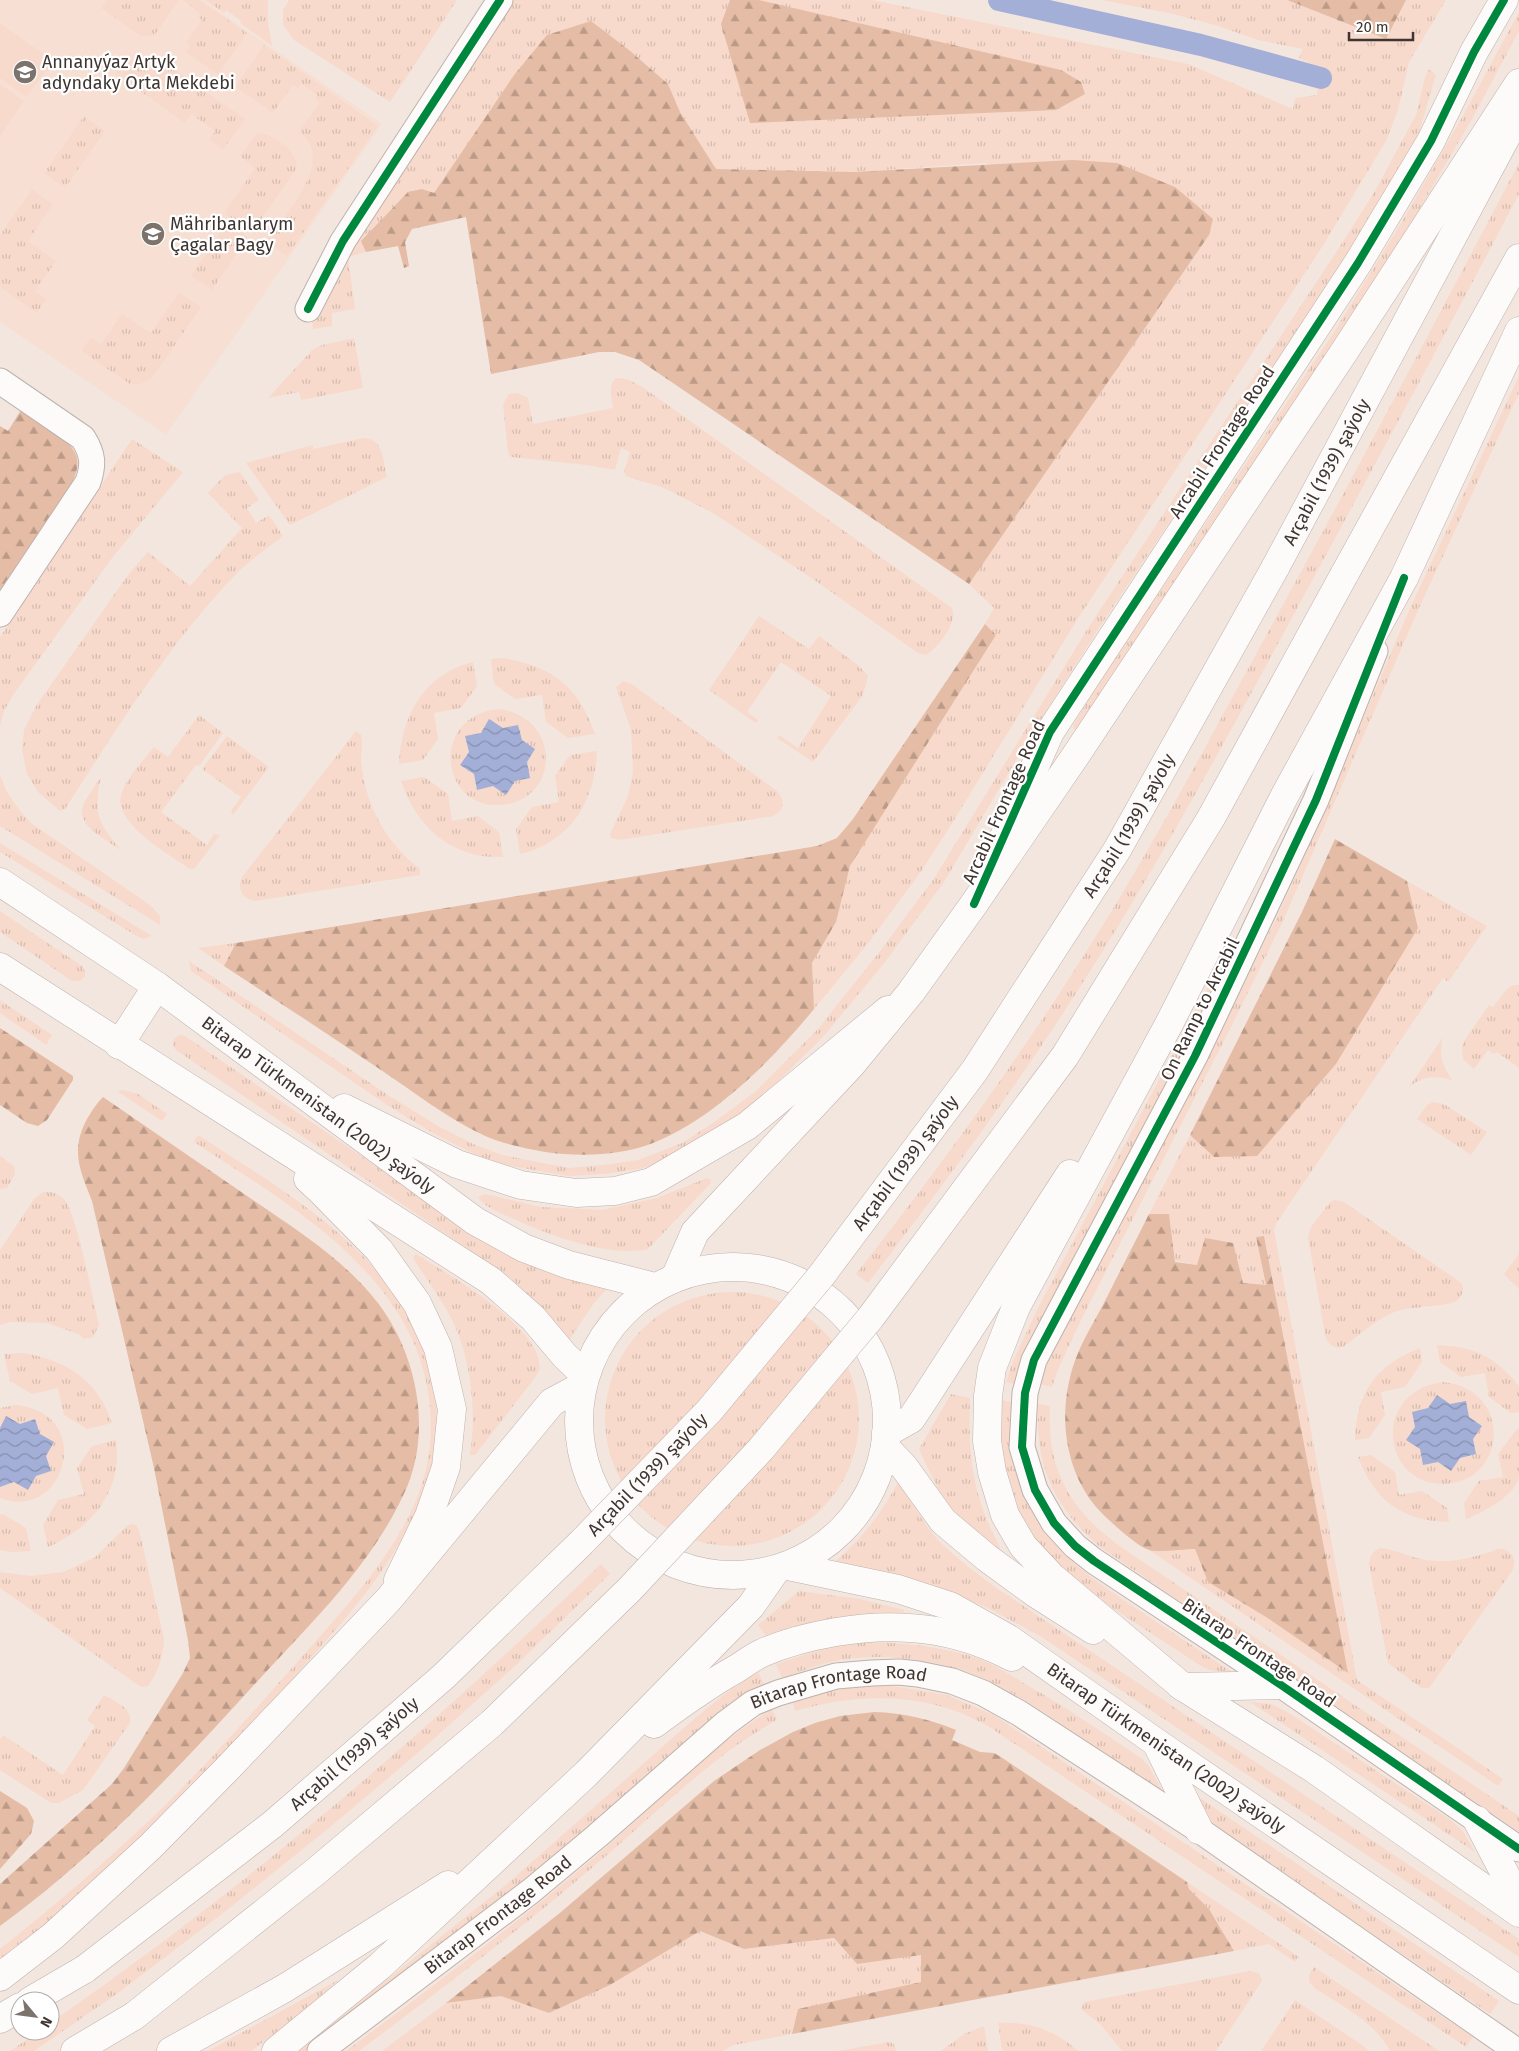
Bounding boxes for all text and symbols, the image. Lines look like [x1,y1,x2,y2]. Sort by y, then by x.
scale bar [1349,10,1413,42]
text: 20 m [1356,18,1389,36]
place label: Annanyýaz Artyk adyndaky Orta Mekdebi [42,51,235,94]
school or university icon: Annanyýaz Artyk adyndaky Orta Mekdebi [12,59,38,85]
place label: Mähribanlarym Çagalar Bagy [170,213,293,256]
school or university icon: Mähribanlarym Çagalar Bagy [140,221,166,247]
street label: Arcabil Frontage Road [1164,362,1280,522]
street label: Arçabil (1939) şaýoly [1278,395,1375,549]
street label: Arcabil Frontage Road [958,716,1050,888]
street label: Arçabil (1939) şaýoly [1078,750,1180,902]
street label: On Ramp to Arcabil [1156,934,1244,1084]
street label: Bitarap Türkmenistan (2002) şaýoly [197,1012,440,1199]
street label: Arçabil (1939) şaýoly [848,1091,963,1235]
street label: Arçabil (1939) şaýoly [583,1408,712,1541]
street label: Bitarap Frontage Road [1178,1593,1340,1713]
street label: Bitarap Türkmenistan (2002) şaýoly [1043,1658,1290,1838]
street label: Bitarap Frontage Road [747,1661,929,1714]
street label: Arçabil (1939) şaýoly [285,1692,423,1815]
street label: Bitarap Frontage Road [420,1851,576,1979]
north arrow [10,1991,60,2041]
text: N [36,2014,56,2030]

